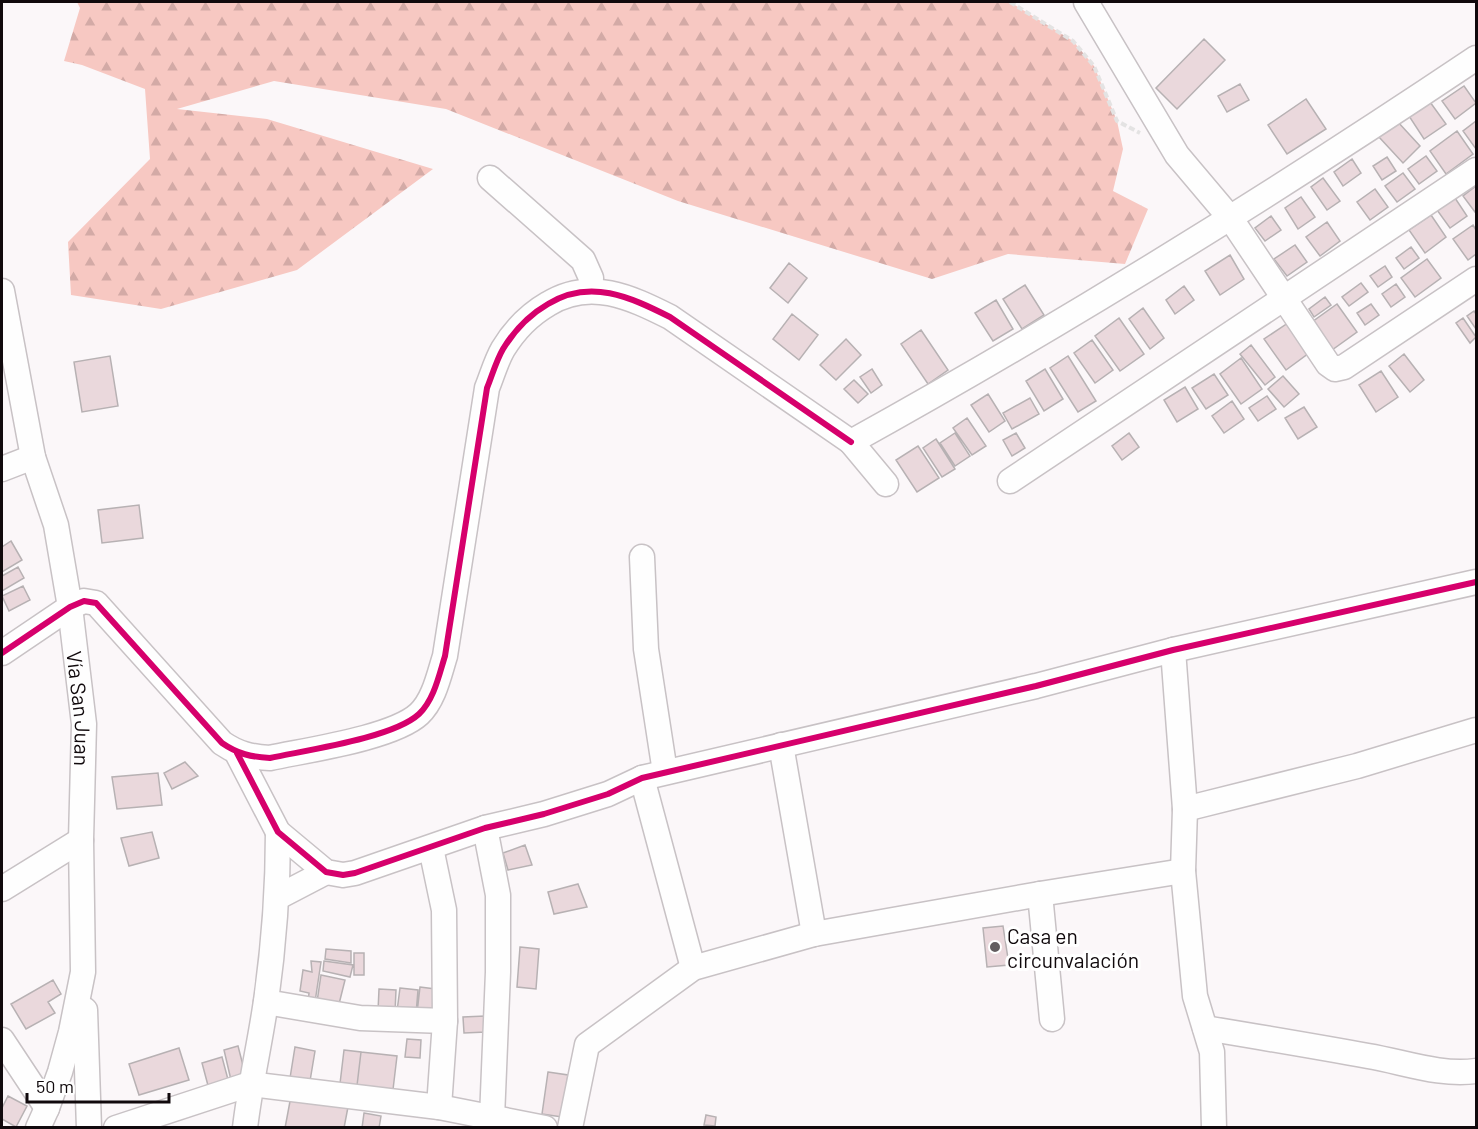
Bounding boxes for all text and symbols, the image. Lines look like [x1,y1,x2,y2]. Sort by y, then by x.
street label: Vía San Juan [63,650,97,766]
place label: Casa en circunvalación [1007,923,1139,972]
marker: Casa en circunvalación [988,940,1002,954]
scale bar [27,1066,170,1104]
text: 50 m [36,1075,74,1097]

